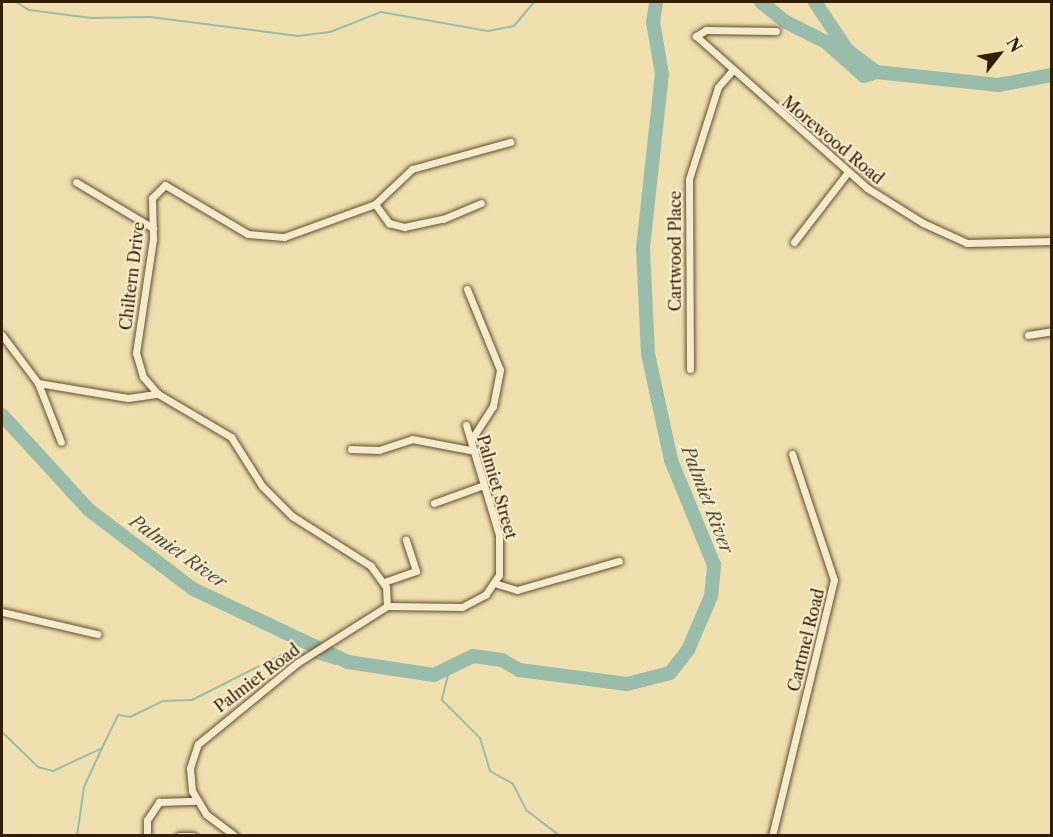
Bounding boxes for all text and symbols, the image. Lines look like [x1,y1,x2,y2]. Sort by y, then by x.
north arrow [969,24,1029,84]
text: N [1002,34,1027,56]
street label: Morewood Road [778,92,888,188]
street label: Cartwood Place [665,191,685,311]
street label: Chiltern Drive [116,221,148,331]
street label: Palmiet Street [473,433,521,541]
water label: Palmiet River [677,443,737,557]
water label: Palmiet River [125,511,231,593]
street label: Cartmel Road [784,586,828,694]
street label: Palmiet Road [211,640,303,716]

